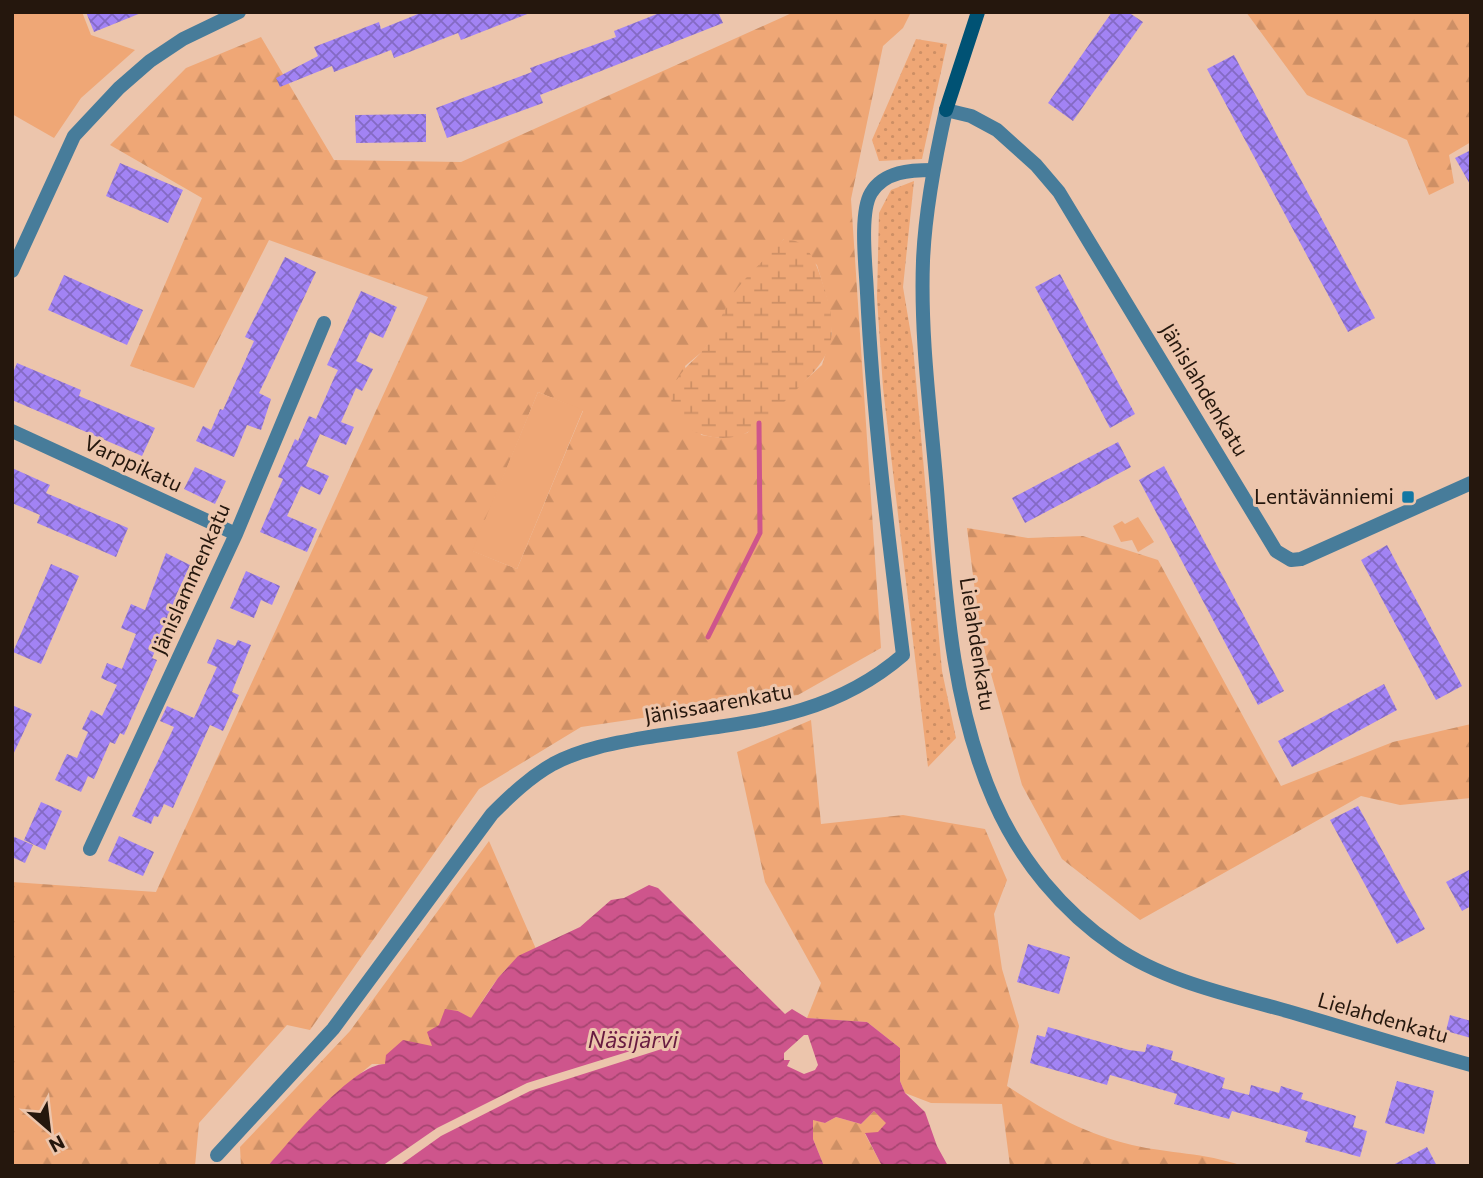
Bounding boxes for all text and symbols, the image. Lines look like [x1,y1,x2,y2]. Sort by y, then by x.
street label: Jänislahdenkatu [1156,318,1255,460]
street label: Varppikatu [80,429,187,496]
place label: Lentävänniemi [1254,483,1394,508]
marker: Lentävänniemi [1400,489,1416,505]
street label: Jänislammenkatu [145,499,234,658]
street label: Lielahdenkatu [956,575,1001,712]
street label: Jänissaarenkatu [642,677,793,728]
street label: Lielahdenkatu [1315,986,1452,1047]
water label: Näsijärvi [588,1025,679,1053]
north arrow [14,1094,84,1164]
text: N [46,1131,69,1158]

